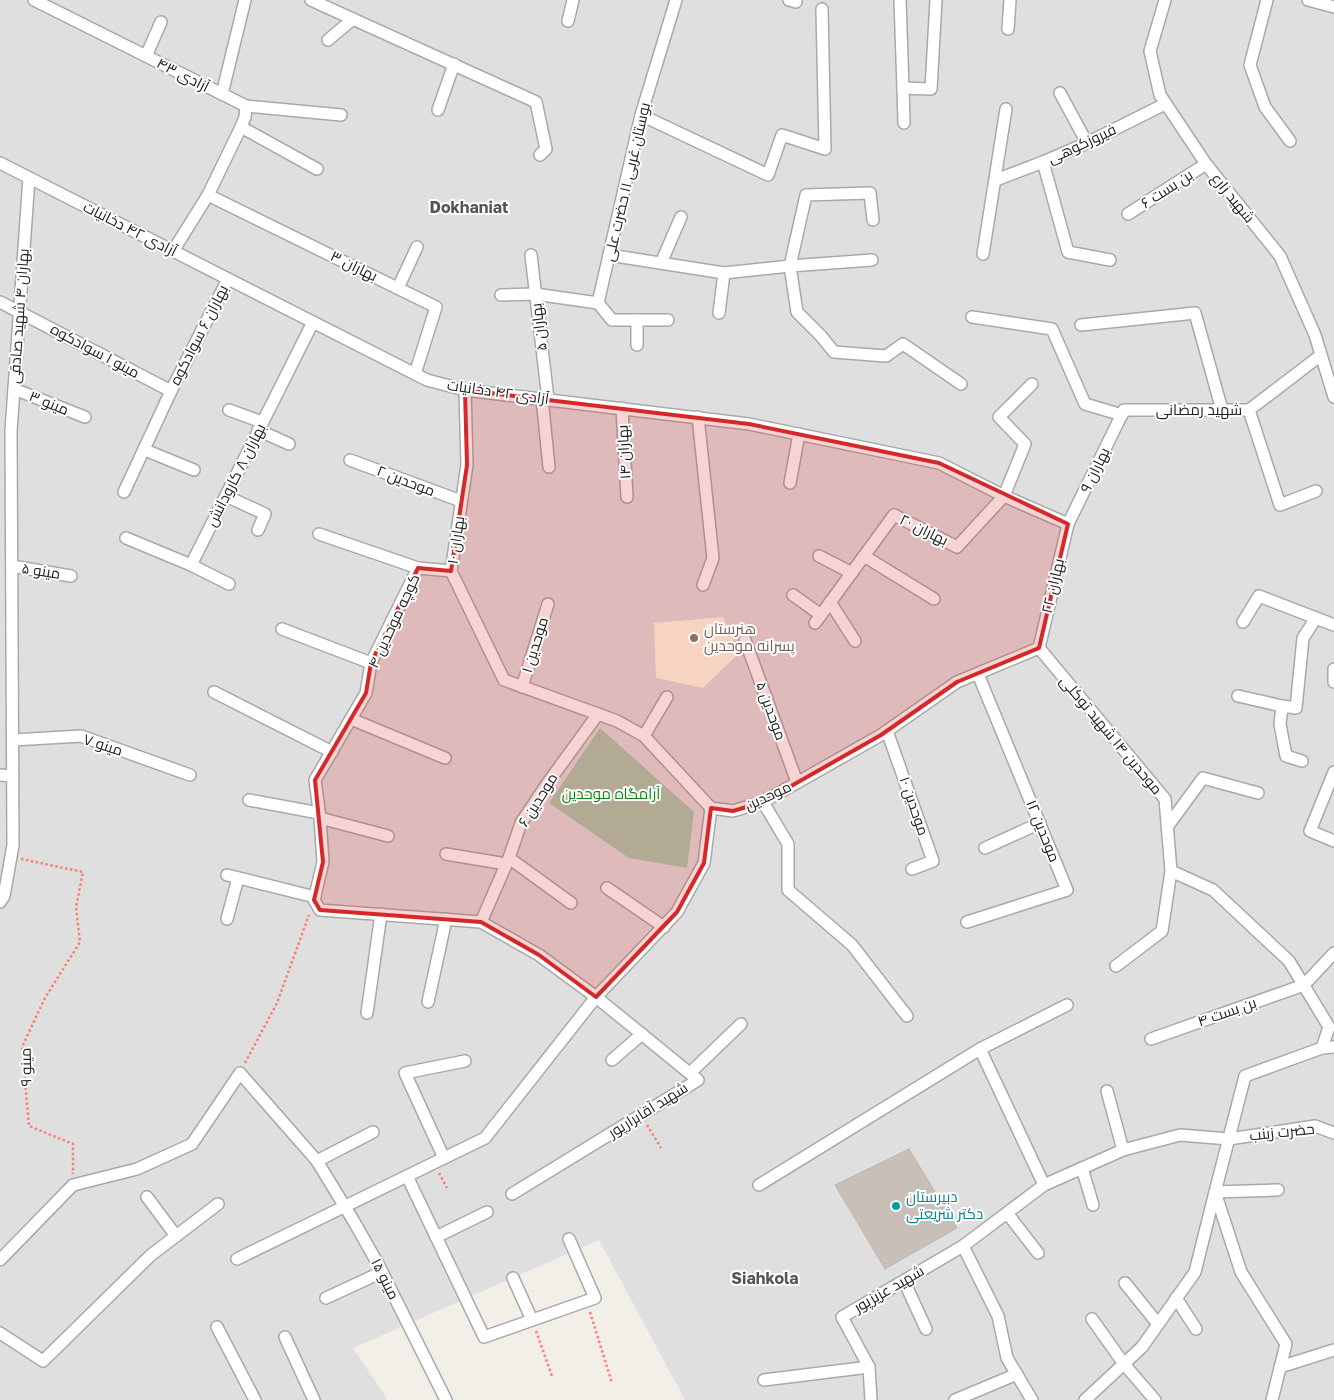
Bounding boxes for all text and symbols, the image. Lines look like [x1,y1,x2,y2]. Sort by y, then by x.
street label: آزادی ۴۳ [153,53,213,97]
street label: بوستان غربی ۱۱ حضرت علی [599,101,655,263]
street label: فیروزکوهی [1045,119,1119,169]
street label: بن بست ۶ [1137,165,1197,213]
street label: شهید زارع [1206,169,1259,228]
street label: آزادی ۴۲ دخانیات [80,197,180,261]
district label: Dokhaniat [429,197,509,217]
street label: بهاران ۳ [327,246,381,286]
street label: بهاران ۴ شهید صادقی [4,248,34,384]
street label: بهاران ۶ سوادکوه [165,281,233,389]
street label: بهاران ۵ [526,302,552,352]
street label: مینو ۱ سوادکوه [47,319,143,382]
street label: آزادی ۴۲ دخانیات [446,375,550,409]
street label: مینو ۳ [27,386,72,419]
street label: شهید رمضانی [1156,400,1242,420]
street label: بهاران ۸ کارودانش [201,420,271,530]
street label: بهاران ۱۴ [613,424,635,480]
street label: بهاران ۹ [1076,444,1114,496]
street label: موحدین ۲ [374,461,438,501]
street label: بهاران ۲۰ [896,510,952,550]
street label: بهاران ۱۰ [443,515,469,565]
street label: بهاران ۲۲ [1037,557,1069,615]
street label: مینو ۵ [20,558,62,583]
street label: کوچه موحدین ۴ [363,571,425,671]
street label: موحدین ۱ [517,615,553,675]
place label: هنرستان پسرانه موحدین [704,619,795,656]
marker: هنرستان پسرانه موحدین [688,632,700,644]
street label: موحدین ۱۴ شهید توکلی [1055,671,1167,799]
street label: موحدین ۵ [751,679,791,743]
street label: مینو ۷ [81,729,125,760]
street label: موحدین ۶ [514,769,562,831]
street label: موحدین ۱۰ [895,774,933,838]
street label: موحدین [742,777,794,815]
park label: آرامگاه موحدین [562,784,660,804]
street label: موحدین ۱۲ [1021,797,1065,865]
street label: بن بست ۴ [1195,993,1259,1031]
street label: مینو ۹ [16,1048,35,1087]
street label: شهید آقابرارپور [604,1078,692,1143]
street label: حضرت زینب [1248,1119,1315,1144]
place label: دبیرستان دکتر شریعتی [906,1187,983,1224]
marker: دبیرستان دکتر شریعتی [890,1200,902,1212]
street label: مینو ۱۵ [367,1255,404,1303]
street label: شهید عزیزپور [849,1261,928,1318]
district label: Siahkola [731,1268,799,1288]

